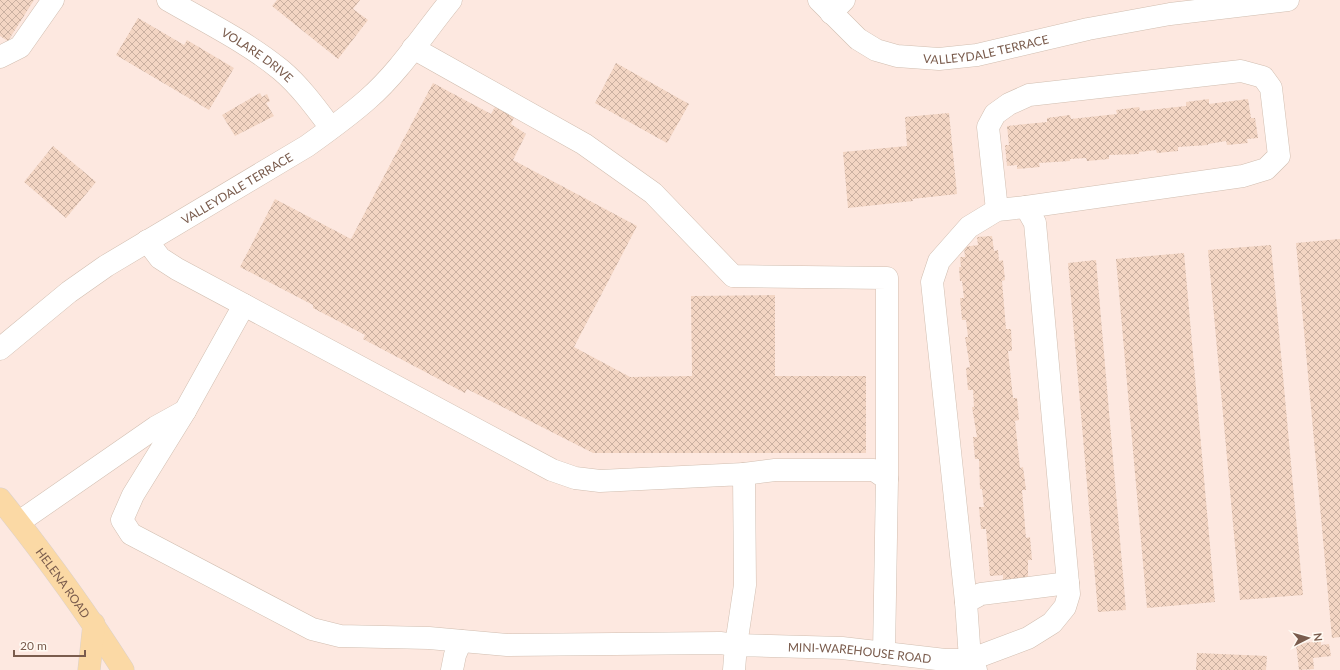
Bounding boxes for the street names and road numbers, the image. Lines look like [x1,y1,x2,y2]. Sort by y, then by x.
street label: VOLARE DRIVE [219,24,297,85]
street label: VALLEYDALE TERRACE [923,31,1050,67]
street label: VALLEYDALE TERRACE [178,149,295,227]
street label: HELENA ROAD [33,544,94,621]
street label: MINI-WAREHOUSE ROAD [788,639,932,666]

